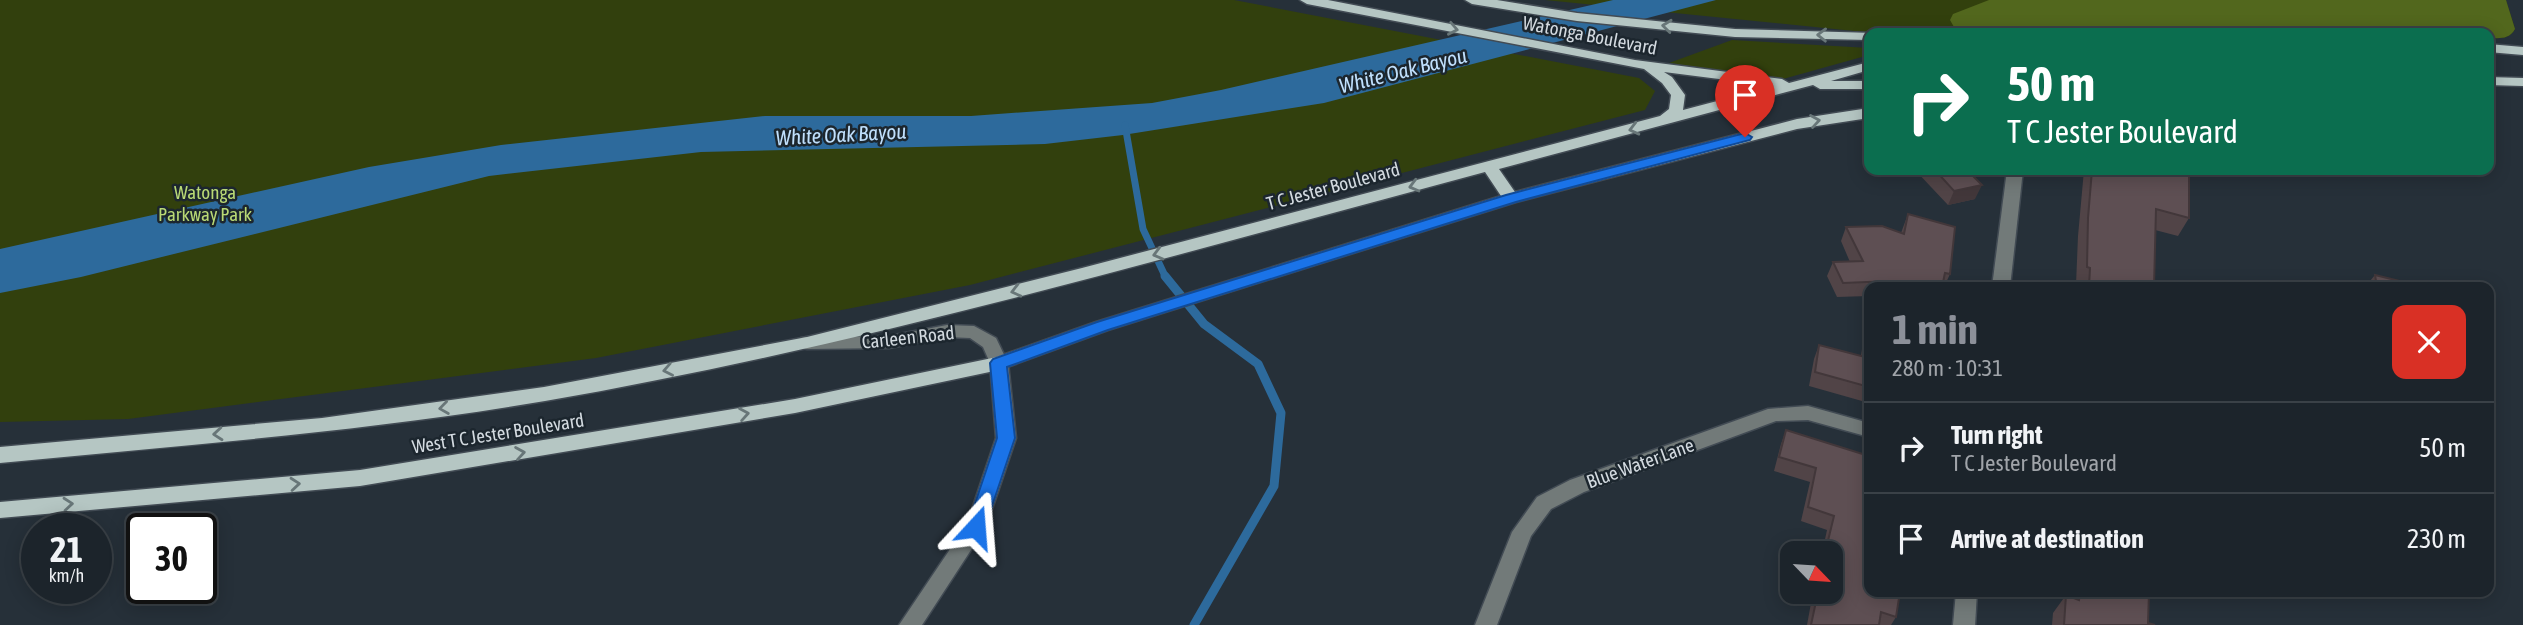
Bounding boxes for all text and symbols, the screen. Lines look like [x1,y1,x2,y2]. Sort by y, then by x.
street label: Watonga Boulevard [1521,11,1659,59]
one-way arrow [1661,19,1672,34]
one-way arrow [1447,20,1459,35]
one-way arrow [1816,27,1827,42]
water label: White Oak Bayou [1336,43,1469,97]
text: 50 m [2007,55,2095,111]
icon: right [1892,56,1983,147]
pin [1715,65,1775,137]
icon: arrive [1726,76,1764,114]
text: T C Jester Boulevard [2007,113,2238,150]
one-way arrow [1809,114,1821,129]
water label: White Oak Bayou [775,119,907,149]
one-way arrow [1628,121,1640,135]
street label: T C Jester Boulevard [1264,158,1402,214]
one-way arrow [1408,178,1420,192]
park label: Watonga Parkway Park [158,181,253,225]
one-way arrow [1152,246,1164,260]
one-way arrow [1010,283,1022,297]
text: 1 min [1892,305,1978,353]
button: close [2392,305,2466,379]
street label: Carleen Road [861,321,955,353]
text: 280 m · 10:31 [1892,355,2003,381]
one-way arrow [662,361,674,376]
one-way arrow [438,400,450,415]
one-way arrow [738,407,750,422]
street label: West T C Jester Boulevard [410,409,586,457]
text: Turn right [1951,420,2042,450]
one-way arrow [212,427,224,442]
icon: right [1892,429,1930,467]
street label: Blue Water Lane [1583,433,1697,493]
text: 50 m [2419,433,2466,463]
one-way arrow [514,445,526,460]
text: T C Jester Boulevard [1951,450,2117,476]
one-way arrow [289,477,300,492]
position arrow [939,490,1013,564]
one-way arrow [63,497,74,512]
speed limit sign: 30 [126,513,217,604]
icon: arrive [1892,520,1930,558]
text: Arrive at destination [1951,524,2144,554]
text: 230 m [2407,524,2466,554]
text: 21 [50,529,83,569]
north arrow [1780,541,1843,604]
map controls [1780,541,1843,604]
text: km/h [49,565,84,586]

